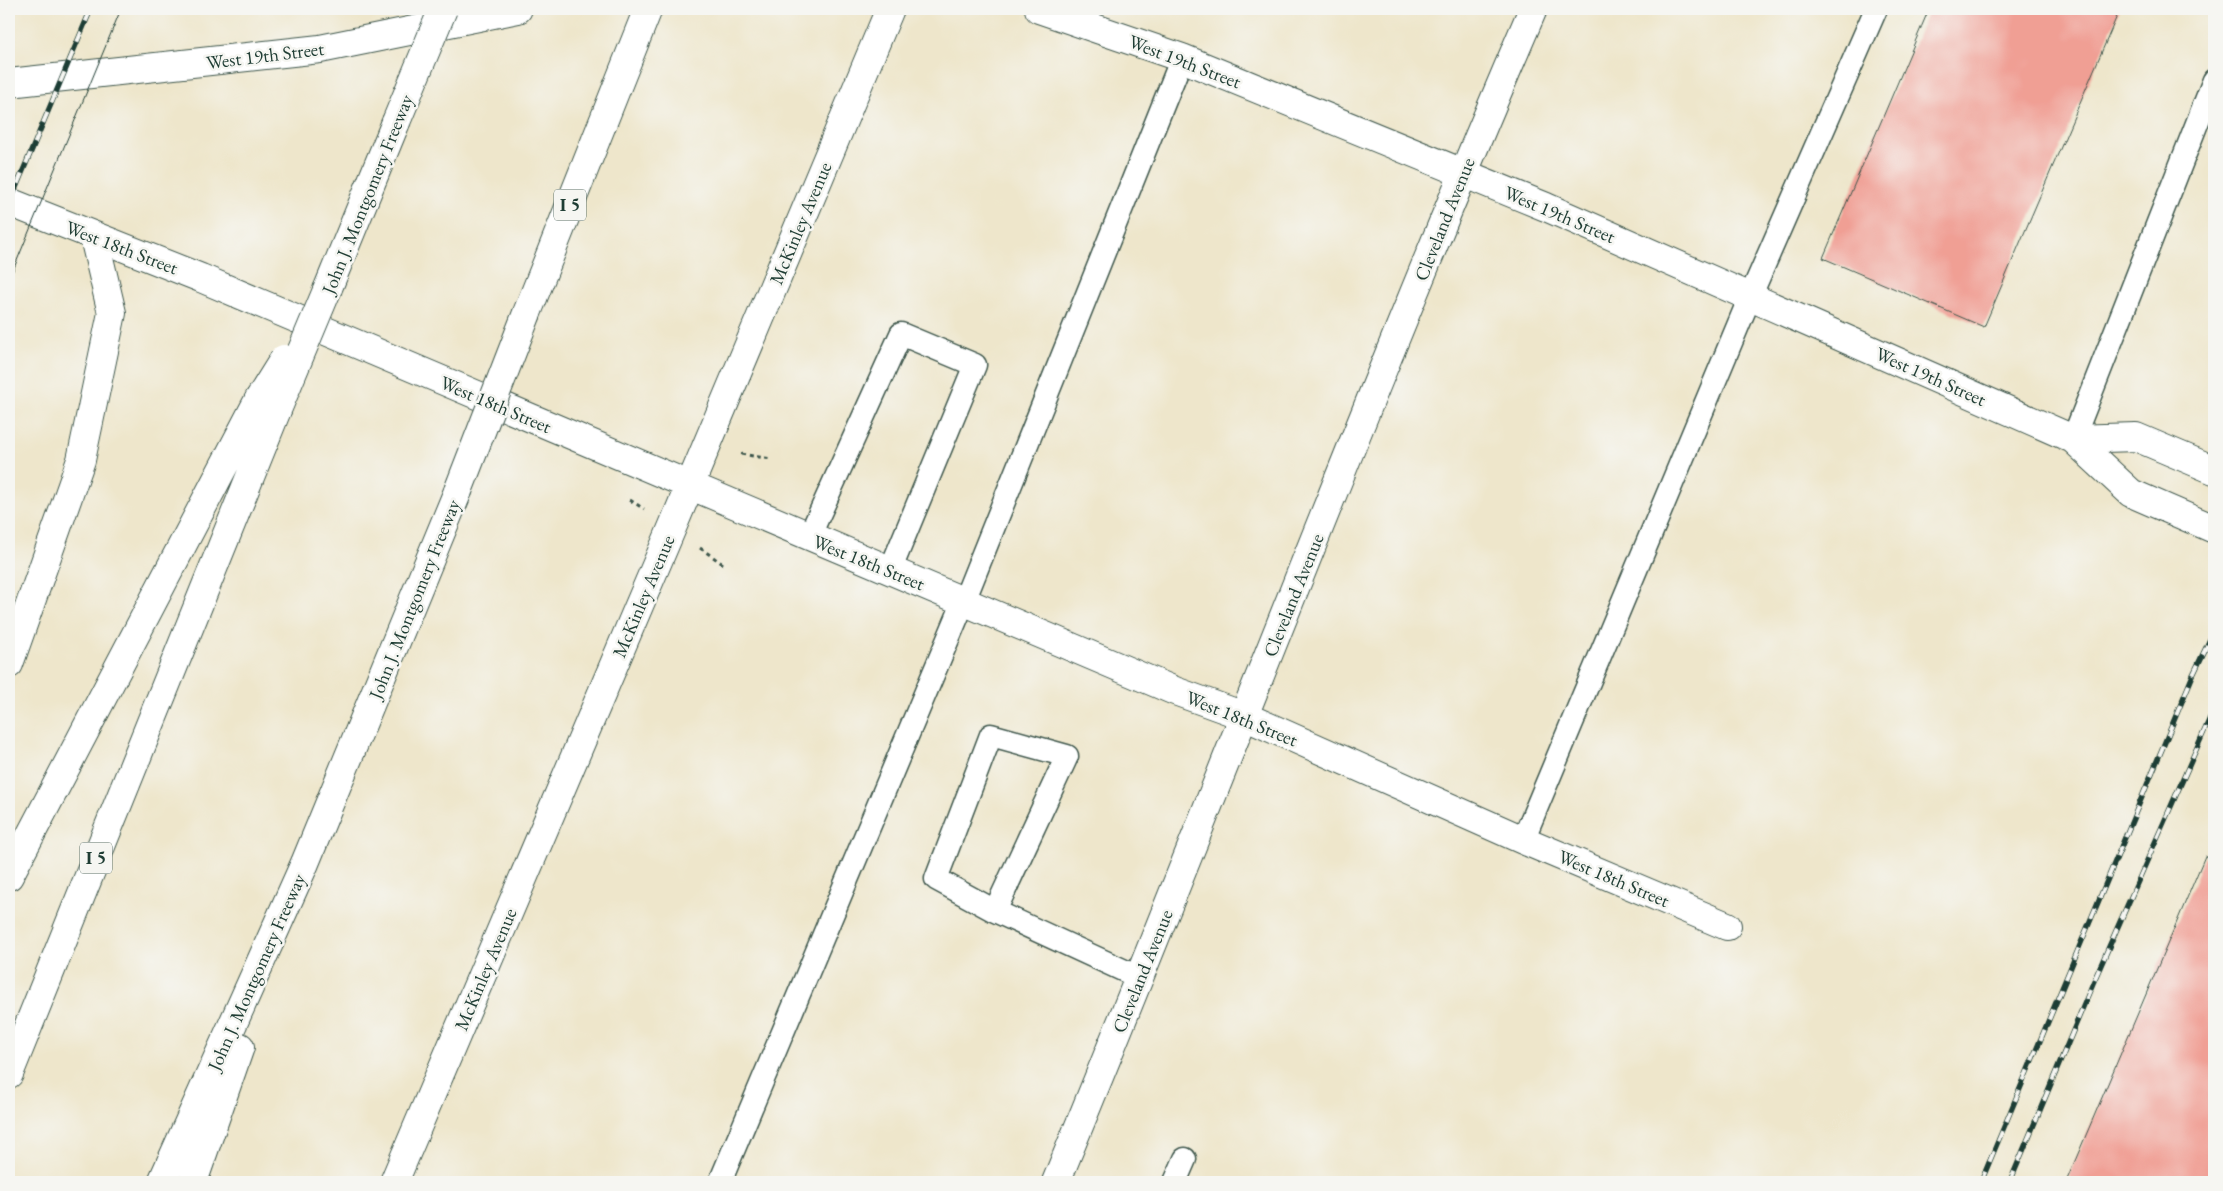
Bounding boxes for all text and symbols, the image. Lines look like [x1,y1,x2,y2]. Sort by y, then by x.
street label: West 19th Street [1125,29,1245,94]
street label: West 19th Street [205,36,325,75]
street label: John J. Montgomery Freeway [315,90,419,300]
street label: Cleveland Avenue [1408,154,1481,285]
street label: McKinley Avenue [763,158,838,288]
street label: West 19th Street [1500,180,1619,249]
road number: I 5 [554,190,586,220]
street label: West 18th Street [62,215,182,280]
street label: West 19th Street [1872,341,1990,412]
street label: West 18th Street [436,370,555,439]
street label: John J. Montgomery Freeway [362,495,466,705]
street label: West 18th Street [809,529,928,596]
street label: Cleveland Avenue [1257,530,1330,661]
street label: McKinley Avenue [606,531,681,661]
street label: West 18th Street [1182,685,1301,752]
road number: I 5 [80,842,112,874]
street label: West 18th Street [1554,844,1673,913]
street label: John J. Montgomery Freeway [201,869,312,1077]
street label: McKinley Avenue [448,904,523,1034]
street label: Cleveland Avenue [1106,906,1179,1037]

